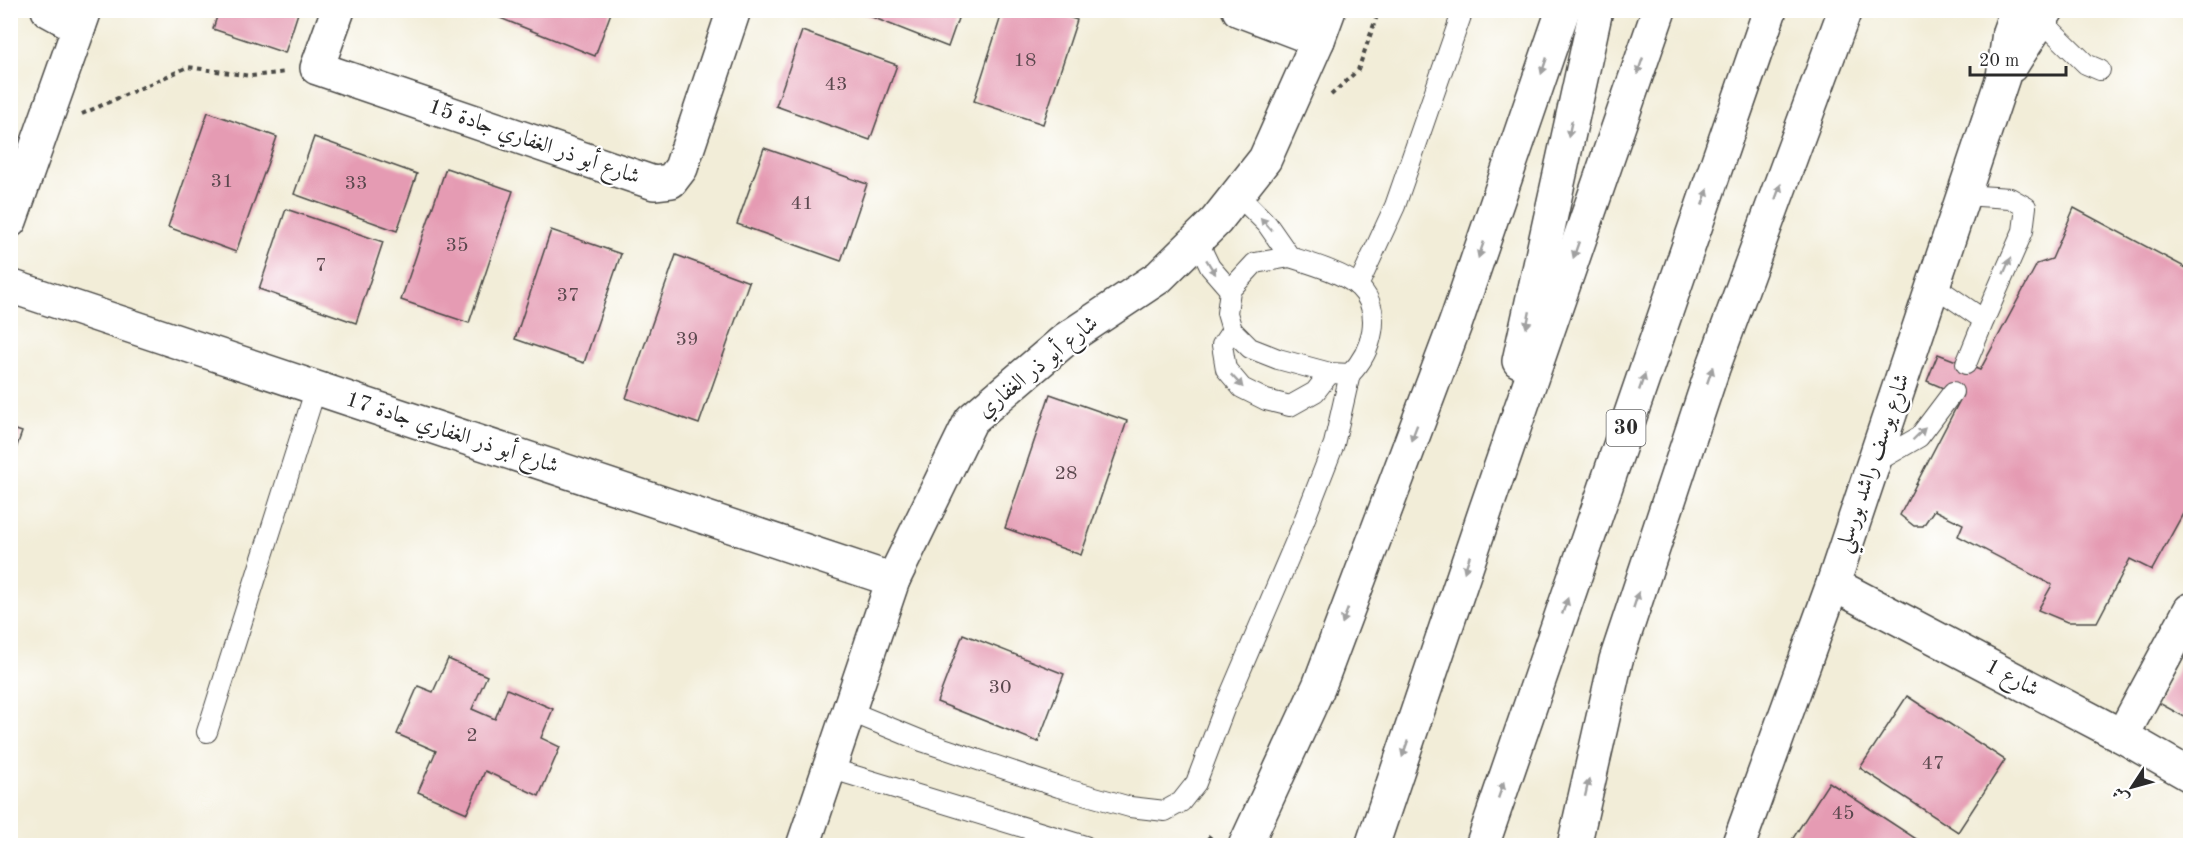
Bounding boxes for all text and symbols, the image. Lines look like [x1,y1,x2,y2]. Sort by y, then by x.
scale bar [1970,39,2066,77]
house number: 18 [1013,51,1037,71]
text: 20 m [1979,52,2019,70]
one-way arrow [1539,57,1549,75]
one-way arrow [1635,57,1644,75]
house number: 43 [824,75,848,95]
street label: شارع أبو ذر الغفاري جادة 15 [423,90,645,194]
one-way arrow [1565,120,1574,139]
house number: 31 [210,172,234,192]
house number: 33 [344,174,368,194]
one-way arrow [1773,183,1783,201]
one-way arrow [1701,188,1711,206]
house number: 41 [790,194,814,214]
one-way arrow [1260,217,1273,232]
house number: 35 [445,236,469,256]
one-way arrow [1476,241,1485,259]
one-way arrow [1570,241,1580,259]
house number: 7 [315,256,327,276]
one-way arrow [2003,257,2012,275]
one-way arrow [1205,259,1216,275]
house number: 37 [556,286,580,306]
street label: شارع أبو ذر الغفاري [970,307,1106,427]
one-way arrow [1522,310,1532,329]
house number: 39 [675,330,699,350]
one-way arrow [1706,366,1716,384]
street label: شارع يوسف راشد بورسلي [1832,371,1922,558]
one-way arrow [1637,373,1647,391]
one-way arrow [1229,374,1243,388]
street label: شارع أبو ذر الغفاري جادة 17 [341,383,563,483]
road number: 30 [1606,410,1646,446]
one-way arrow [1409,425,1419,443]
one-way arrow [1912,427,1926,441]
house number: 28 [1054,464,1078,484]
one-way arrow [1462,555,1471,573]
one-way arrow [1632,591,1641,609]
one-way arrow [1560,597,1570,615]
one-way arrow [1340,607,1350,625]
street label: شارع 1 [1979,655,2042,706]
house number: 30 [988,678,1012,698]
house number: 2 [466,726,478,746]
one-way arrow [1399,740,1409,758]
house number: 47 [1921,754,1945,774]
north arrow [2102,757,2162,817]
one-way arrow [1583,779,1592,798]
one-way arrow [1497,781,1506,799]
text: ش [2110,784,2133,806]
house number: 45 [1831,804,1855,824]

